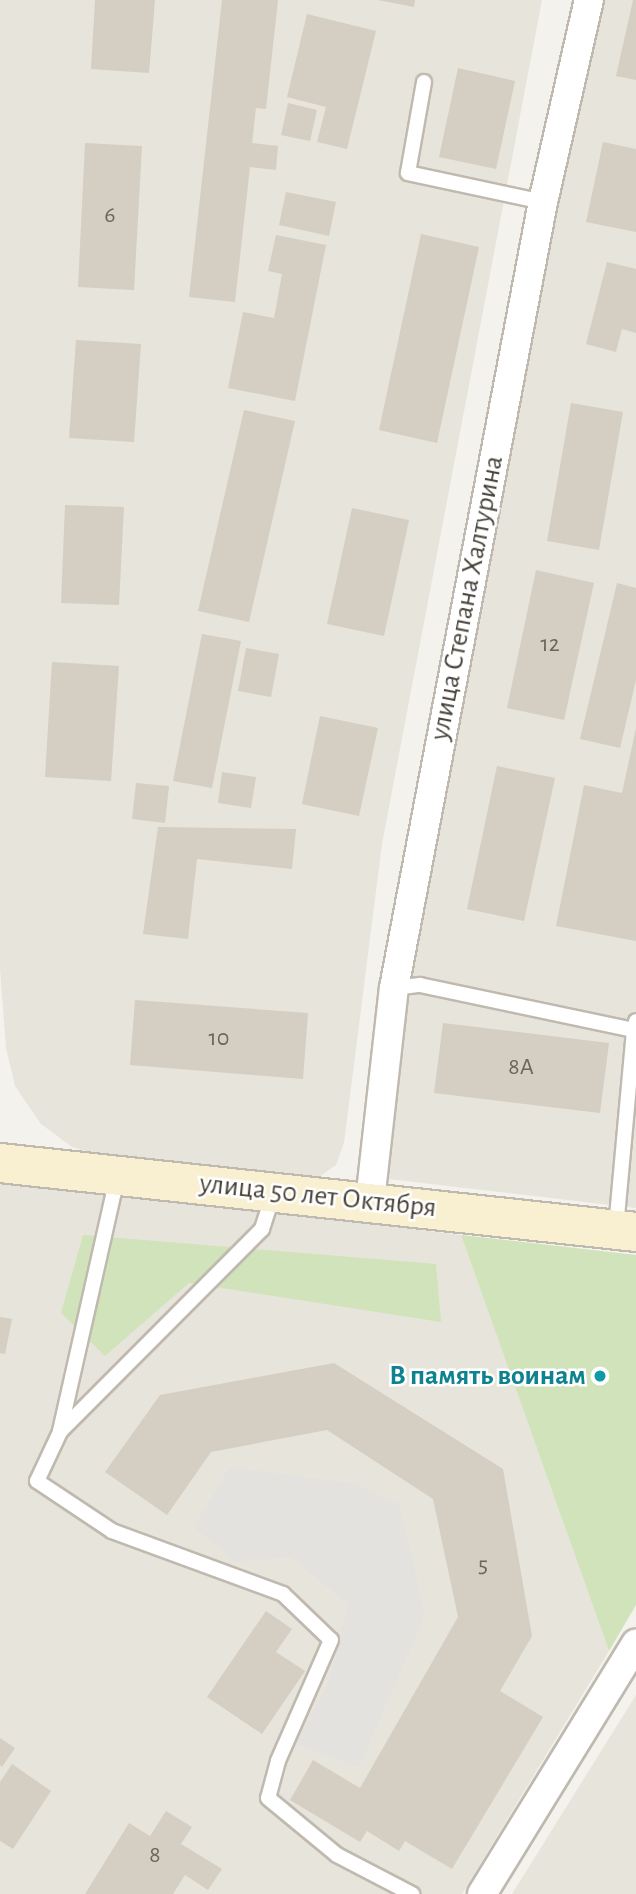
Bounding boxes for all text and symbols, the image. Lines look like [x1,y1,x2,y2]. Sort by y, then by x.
house number: 6 [104,202,116,230]
street label: улица Степана Халтурина [423,453,511,743]
house number: 12 [540,631,560,659]
house number: 10 [209,1025,229,1053]
house number: 8А [508,1054,534,1082]
street label: улица 50 лет Октября [198,1167,438,1225]
place label: В память воинам [389,1359,586,1393]
marker: В память воинам [592,1368,608,1384]
house number: 5 [478,1552,488,1580]
house number: 8 [149,1842,161,1870]

